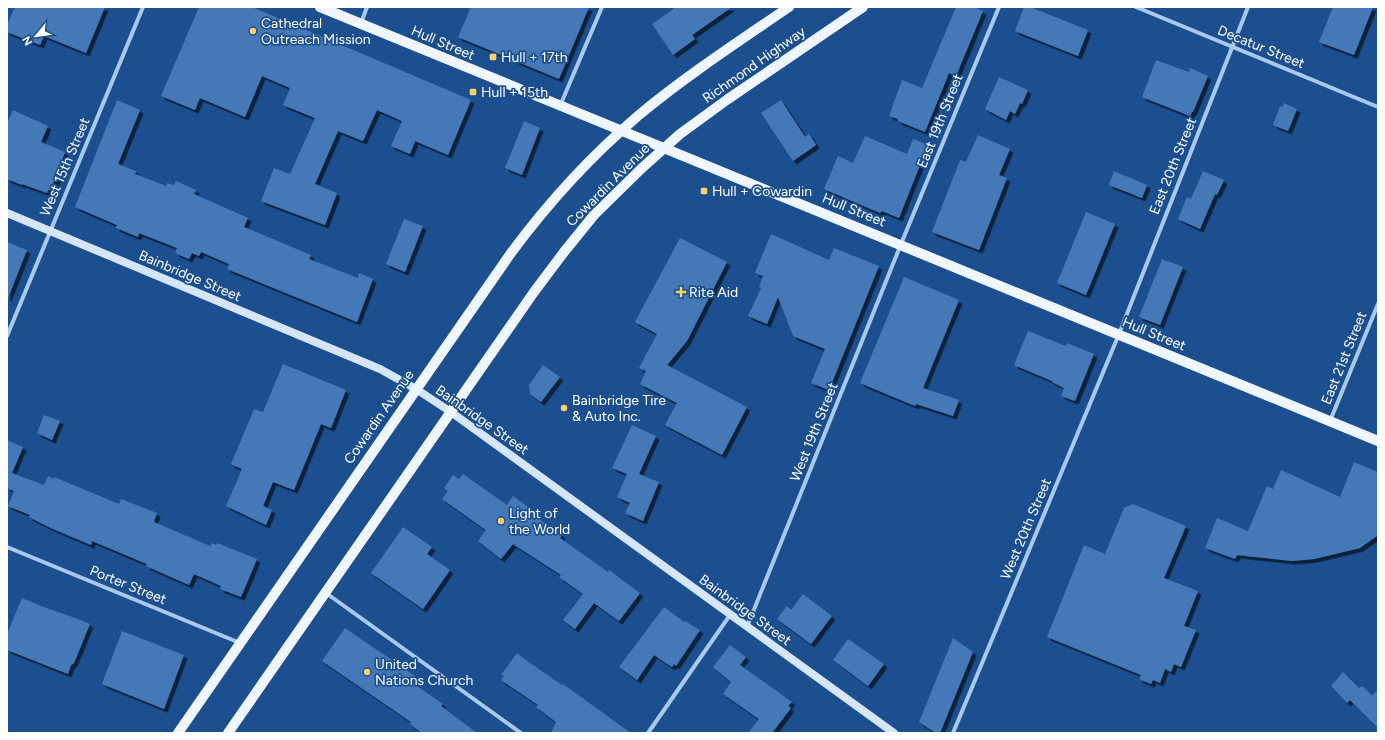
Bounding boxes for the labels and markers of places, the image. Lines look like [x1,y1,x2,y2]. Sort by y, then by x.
place label: Cathedral Outreach Mission [261,15,371,48]
marker: Cathedral Outreach Mission [248,26,258,36]
place label: Hull + 17th [501,49,568,66]
marker: Hull + 17th [488,52,498,62]
place label: Hull + 15th [481,84,548,101]
marker: Hull + 15th [468,87,478,97]
place label: Hull + Cowardin [712,183,812,200]
marker: Hull + Cowardin [699,186,709,196]
place label: Rite Aid [689,284,738,301]
marker: Rite Aid [676,287,686,297]
place label: Bainbridge Tire & Auto Inc. [572,392,666,425]
marker: Bainbridge Tire & Auto Inc. [559,403,569,413]
place label: Light of the World [509,505,570,538]
marker: Light of the World [496,516,506,526]
place label: United Nations Church [375,656,473,689]
marker: United Nations Church [362,667,372,677]

